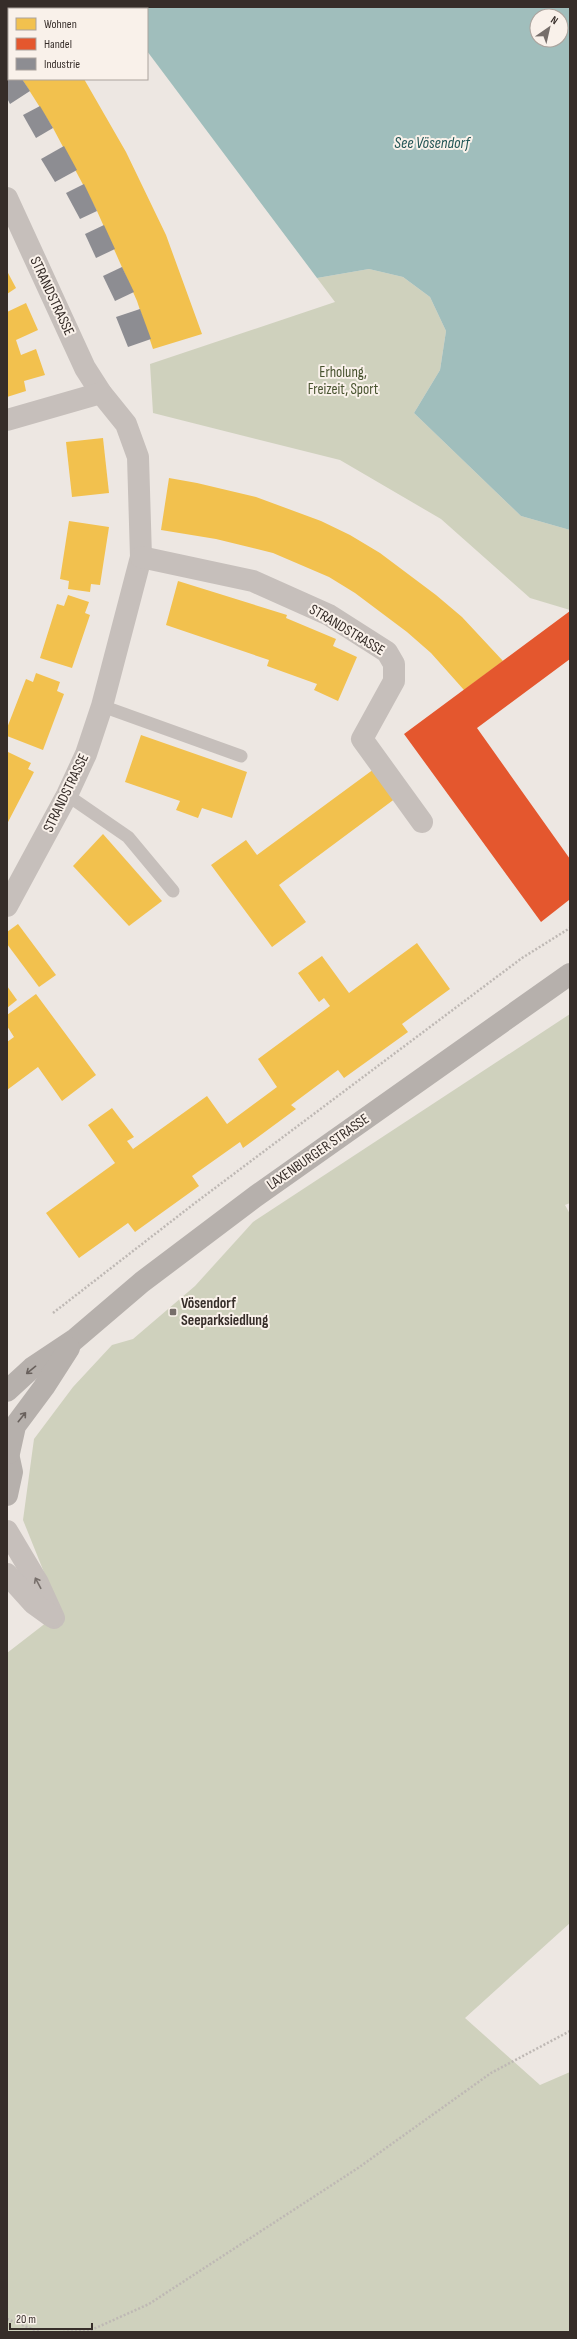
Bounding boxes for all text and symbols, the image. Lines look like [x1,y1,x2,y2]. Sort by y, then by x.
legend [8,8,148,80]
north arrow [529,8,569,48]
text: N [548,13,560,27]
text: Wohnen [44,17,77,32]
text: Handel [44,37,72,52]
text: Industrie [44,57,80,72]
water label: See Vösendorf [394,134,471,153]
street label: STRANDSTRASSE [25,253,79,339]
park label: Erholung, Freizeit, Sport [308,363,379,399]
street label: STRANDSTRASSE [306,600,388,660]
street label: STRANDSTRASSE [39,751,93,835]
street label: LAXENBURGER STRASSE [263,1110,373,1194]
place label: Vösendorf Seeparksiedlung [181,1294,269,1330]
marker: Vösendorf Seeparksiedlung [168,1307,178,1317]
one-way arrow [25,1365,36,1374]
one-way arrow [18,1411,26,1422]
one-way arrow [33,1577,41,1589]
scale bar [10,2305,92,2331]
text: 20 m [16,2312,36,2327]

